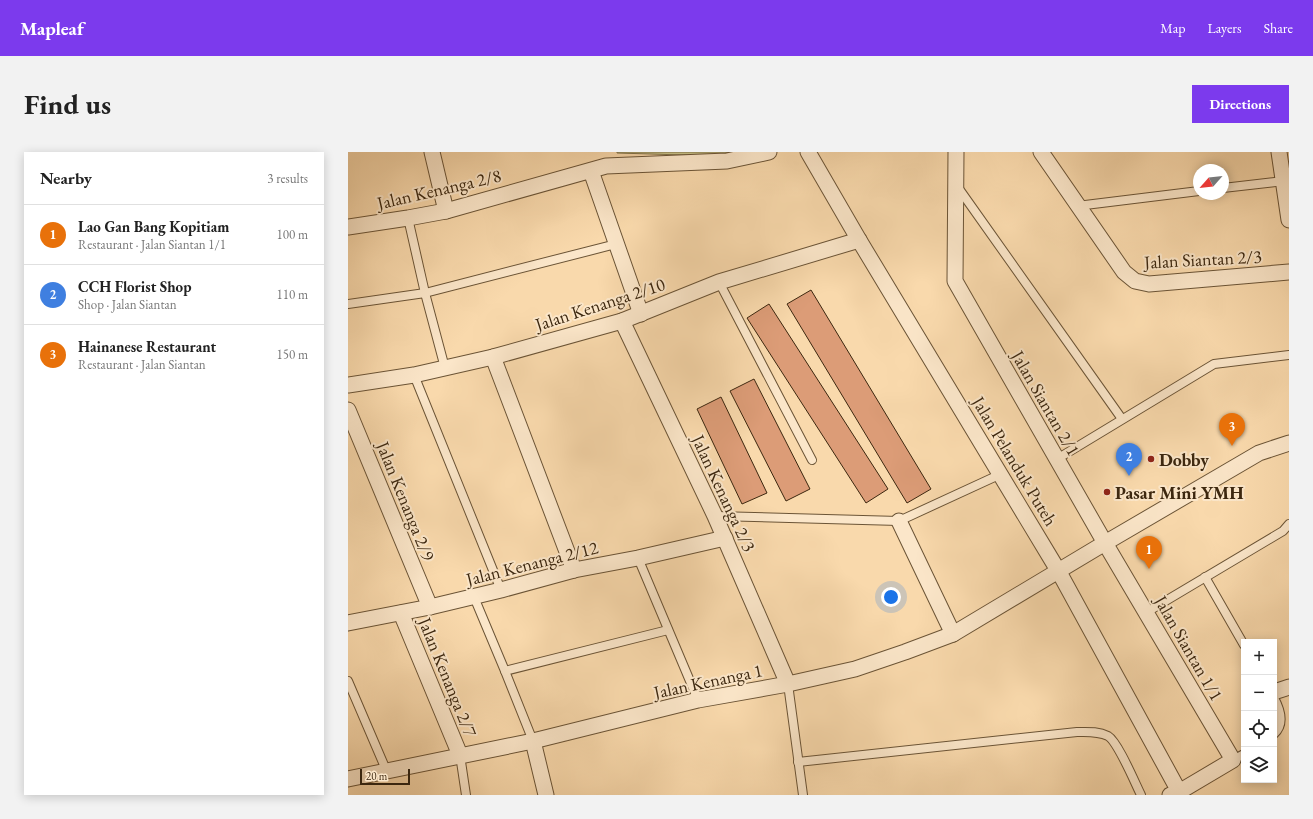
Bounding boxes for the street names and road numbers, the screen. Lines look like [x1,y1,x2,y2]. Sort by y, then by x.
street label: Jalan Kenanga 2/8 [373,164,503,215]
street label: Jalan Siantan 2/3 [1142,244,1262,274]
street label: Jalan Kenanga 2/10 [530,272,668,336]
street label: Jalan Siantan 2/1 [1006,345,1085,460]
street label: Jalan Pelanduk Puteh [966,390,1063,530]
street label: Jalan Kenanga 2/3 [686,429,761,555]
street label: Jalan Kenanga 2/9 [371,436,440,564]
street label: Jalan Kenanga 2/12 [462,535,601,591]
street label: Jalan Siantan 1/1 [1149,590,1228,705]
street label: Jalan Kenanga 2/7 [413,612,482,740]
street label: Jalan Kenanga 1 [650,658,765,704]

